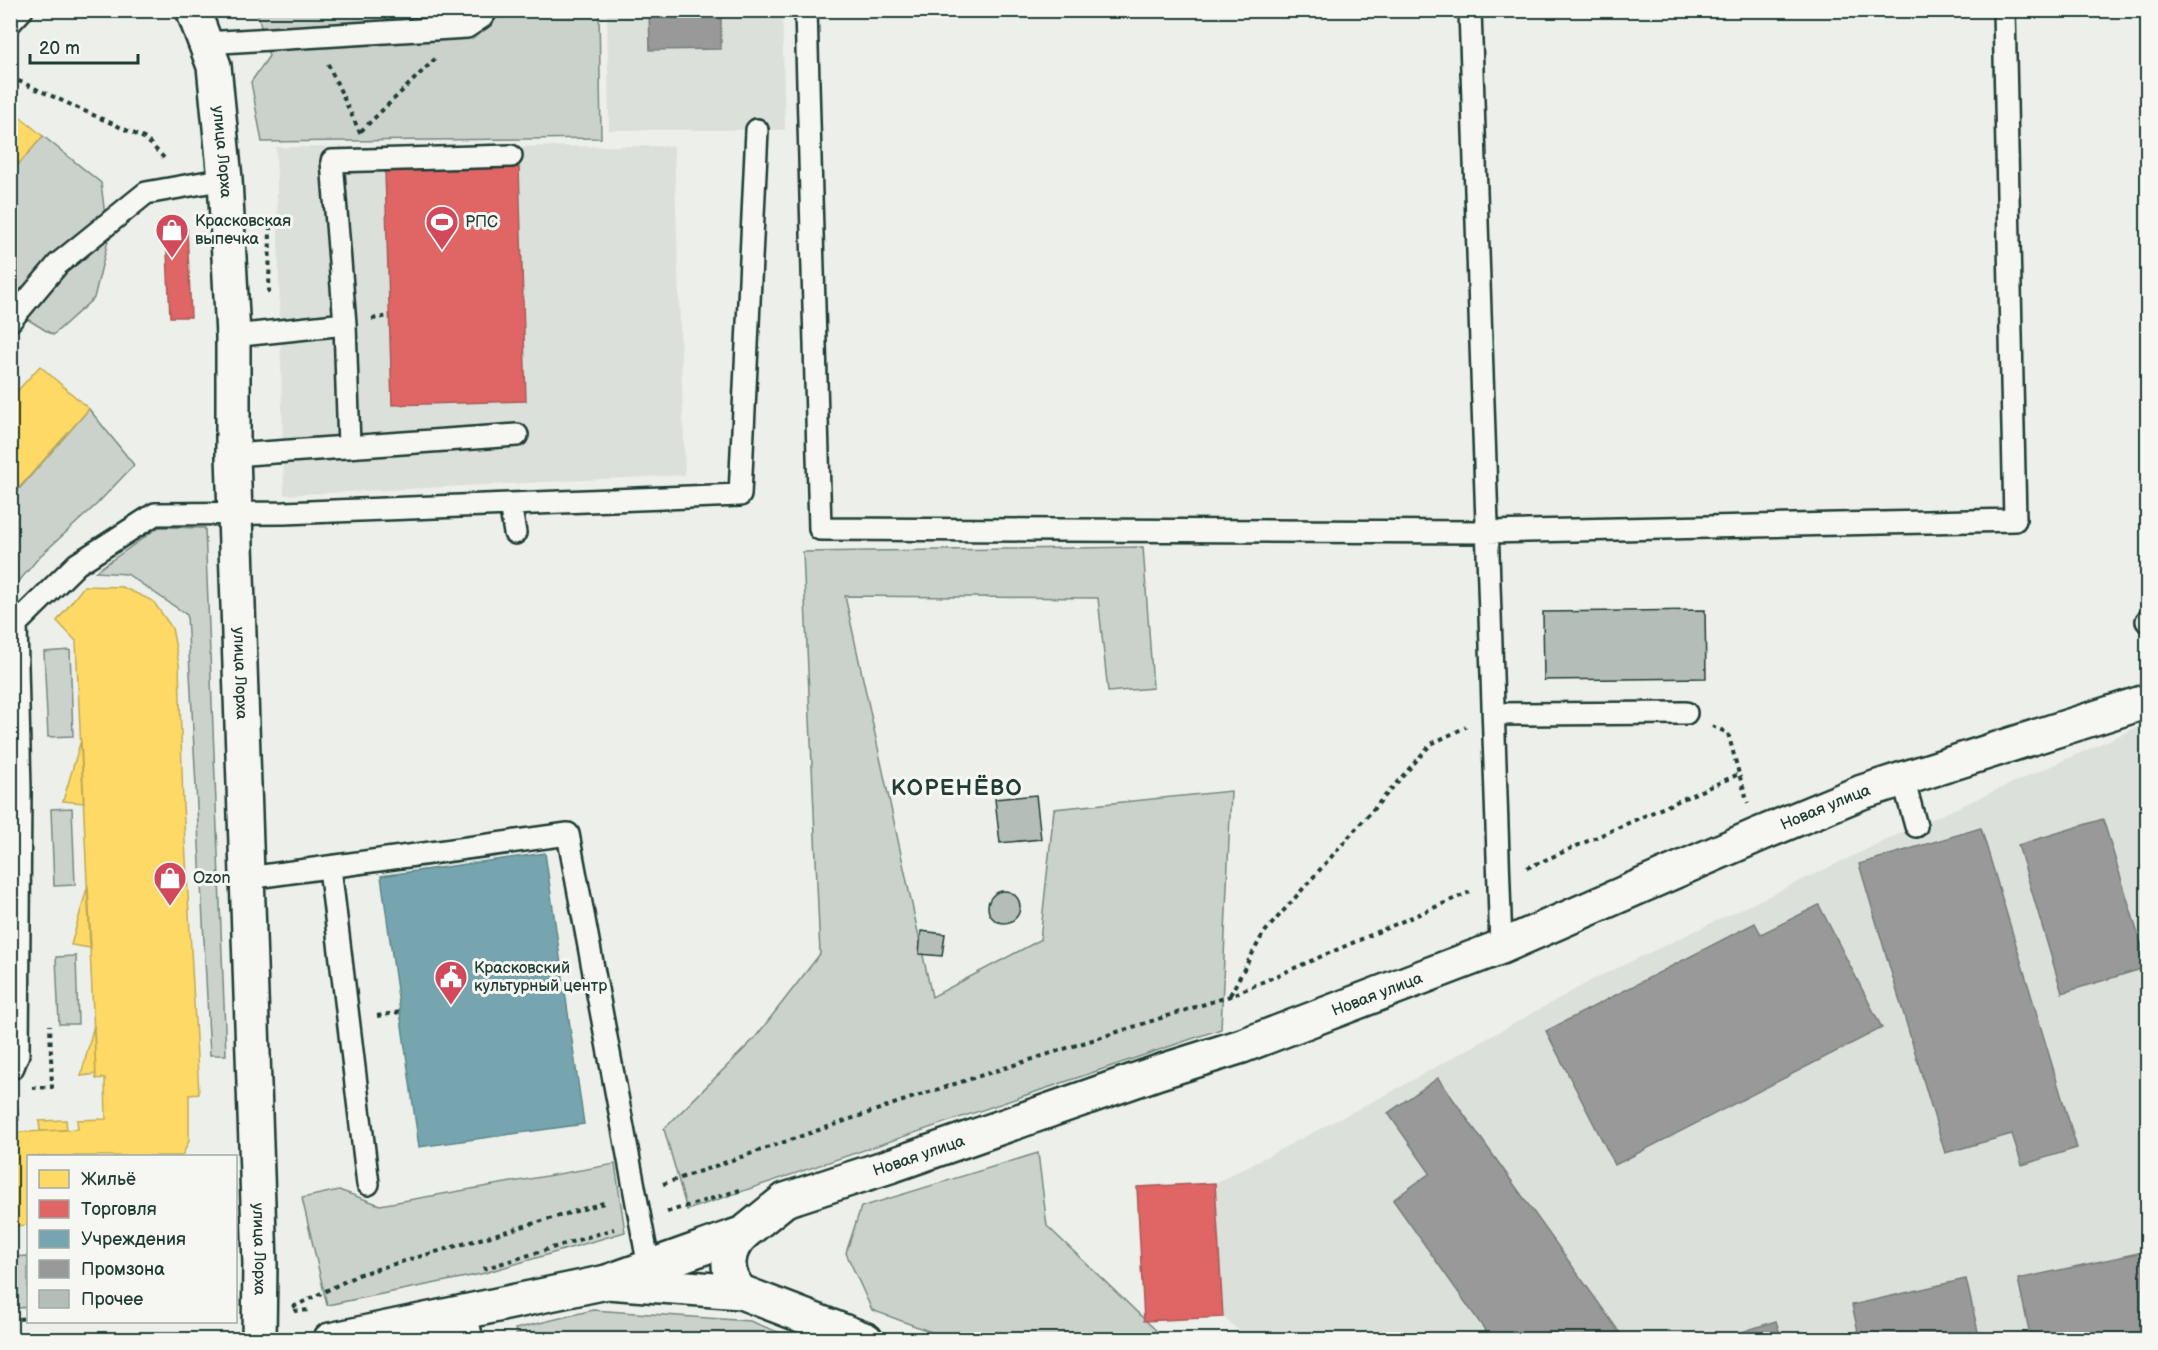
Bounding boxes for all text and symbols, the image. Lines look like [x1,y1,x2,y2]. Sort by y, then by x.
scale bar [30,27,138,65]
text: 20 m [39,38,80,59]
street label: улица Лорха [208,105,235,199]
sports icon: РПС [424,204,460,251]
shop icon: Красковская выпечка [154,212,190,259]
place label: Красковская выпечка [195,212,291,249]
place label: РПС [465,213,498,232]
street label: улица Лорха [229,627,251,720]
district label: КОРЕНЁВО [891,774,1023,802]
street label: Новая улица [1778,780,1873,834]
shop icon: Ozon [152,860,188,907]
place label: Ozon [193,869,231,888]
public building icon: Красковский культурный центр [433,959,469,1006]
place label: Красковский культурный центр [474,959,607,996]
street label: Новая улица [1329,968,1426,1020]
street label: Новая улица [871,1131,968,1180]
legend [27,1155,237,1323]
text: Жильё [81,1169,136,1190]
text: Торговля [81,1199,157,1220]
street label: улица Лорха [248,1202,270,1296]
text: Учреждения [81,1229,186,1250]
text: Промзона [81,1259,165,1280]
text: Прочее [81,1289,143,1310]

